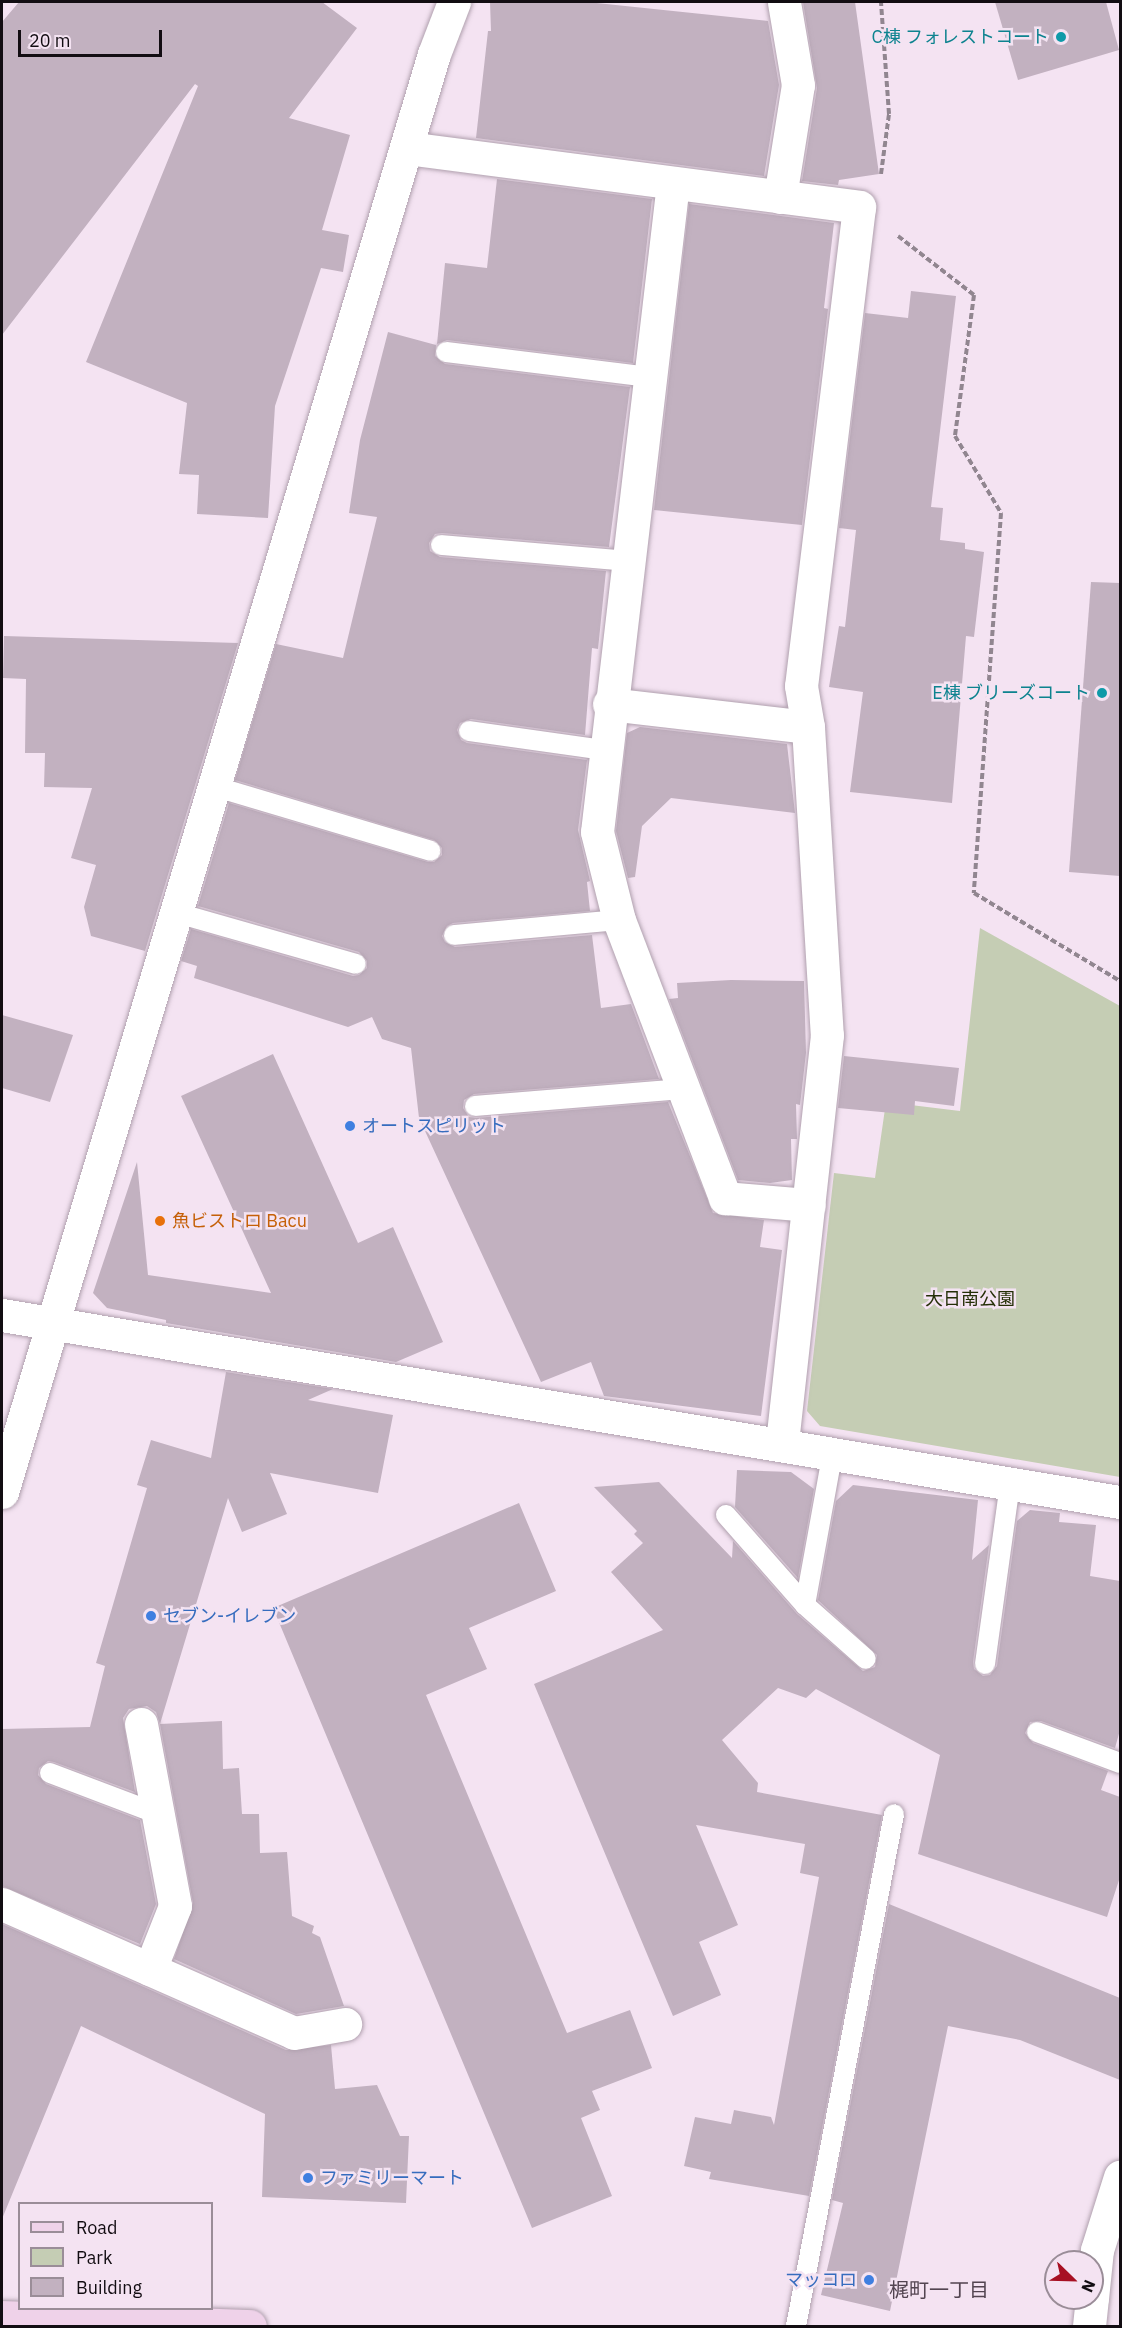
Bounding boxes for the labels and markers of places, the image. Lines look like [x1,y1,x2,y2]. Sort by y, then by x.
place label: C棟 フォレストコート [872,26,1049,48]
marker: C棟 フォレストコート [1054,30,1068,44]
place label: E棟 ブリーズコート [931,682,1090,704]
marker: E棟 ブリーズコート [1095,686,1109,700]
place label: オートスピリット [362,1115,506,1137]
marker: オートスピリット [343,1119,357,1133]
place label: 魚ビストロ Bacu [172,1210,307,1232]
marker: 魚ビストロ Bacu [153,1214,167,1228]
place label: セブン-イレブン [163,1605,296,1627]
marker: セブン-イレブン [144,1609,158,1623]
place label: ファミリーマート [320,2167,464,2189]
marker: ファミリーマート [301,2171,315,2185]
place label: マッコロ [785,2269,857,2291]
marker: マッコロ [862,2273,876,2287]

